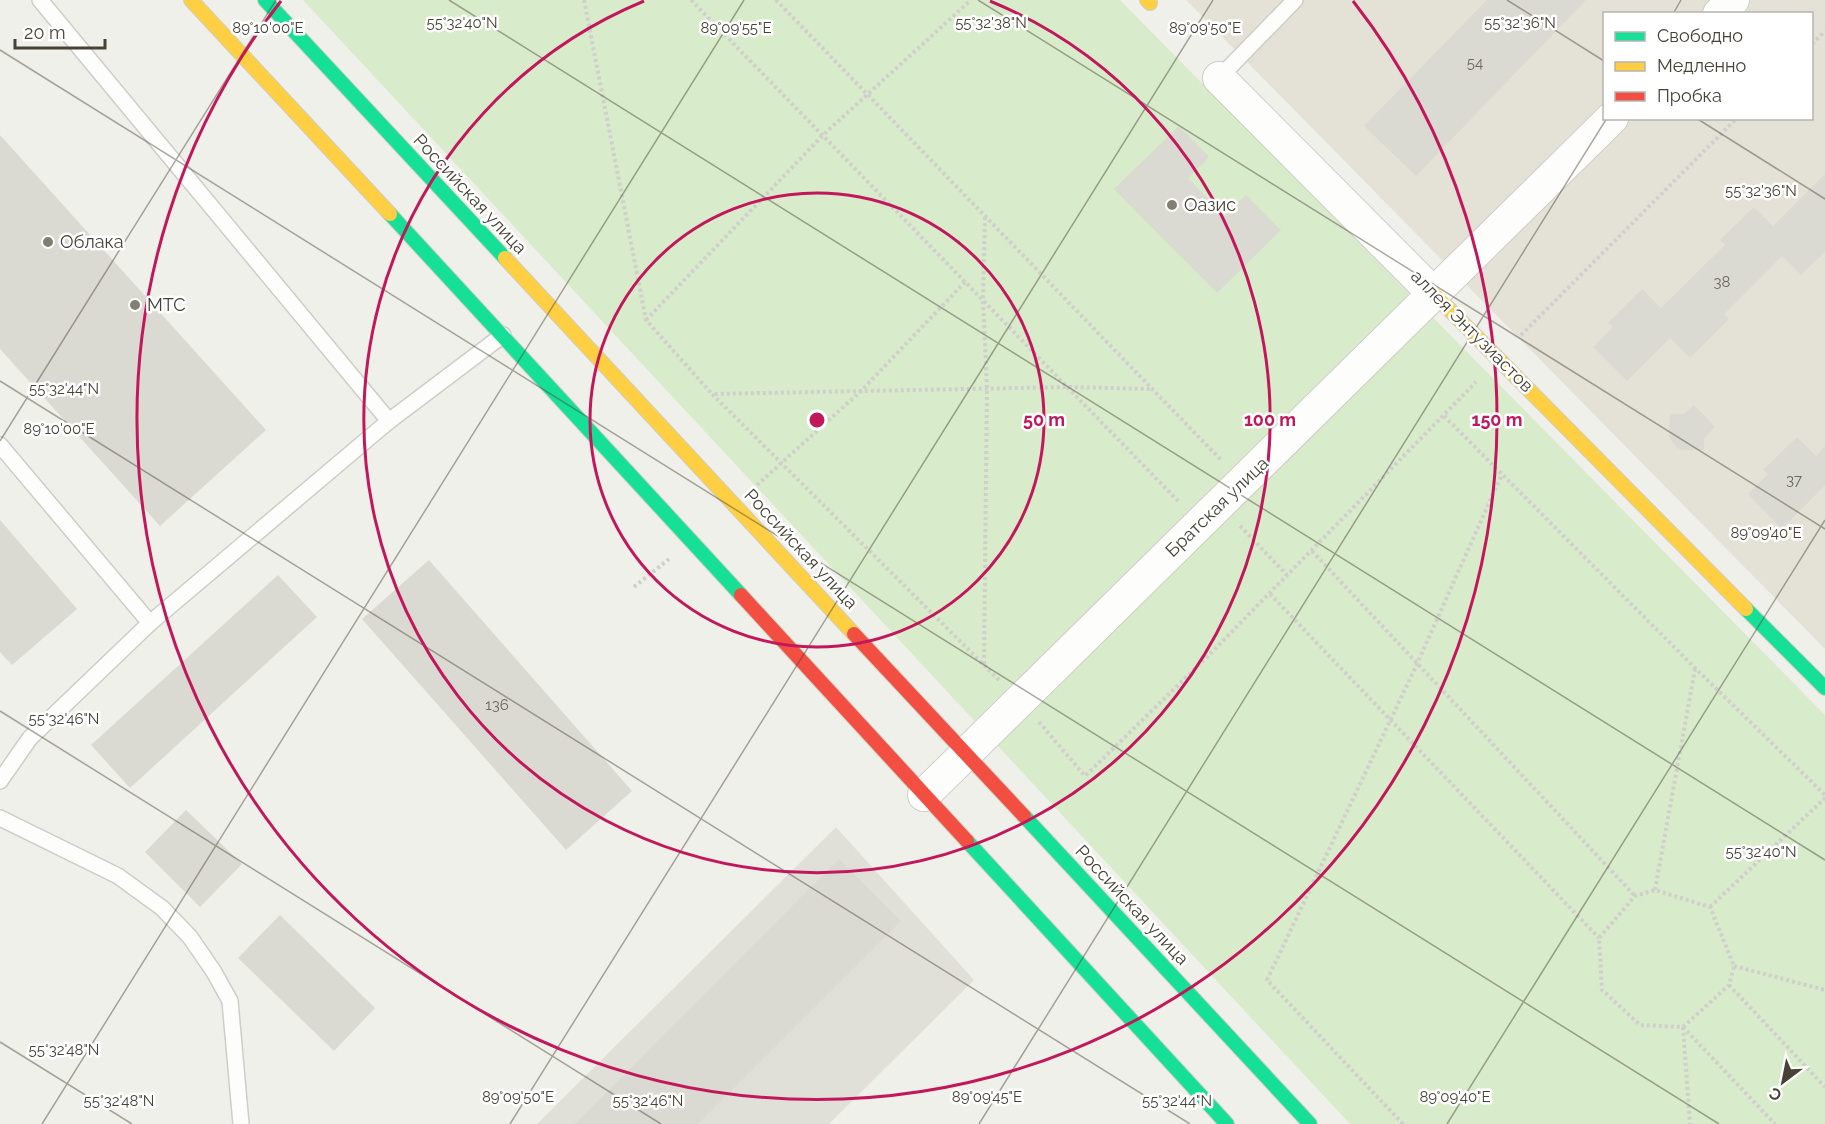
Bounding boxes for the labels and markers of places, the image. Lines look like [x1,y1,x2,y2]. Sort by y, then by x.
place label: Оазис [1184,194,1236,215]
marker: Оазис [1165,198,1179,212]
place label: Облака [60,231,124,252]
marker: Облака [41,235,55,249]
place label: МТС [147,294,186,315]
marker: МТС [128,298,142,312]
centre of rings [807,410,827,430]

